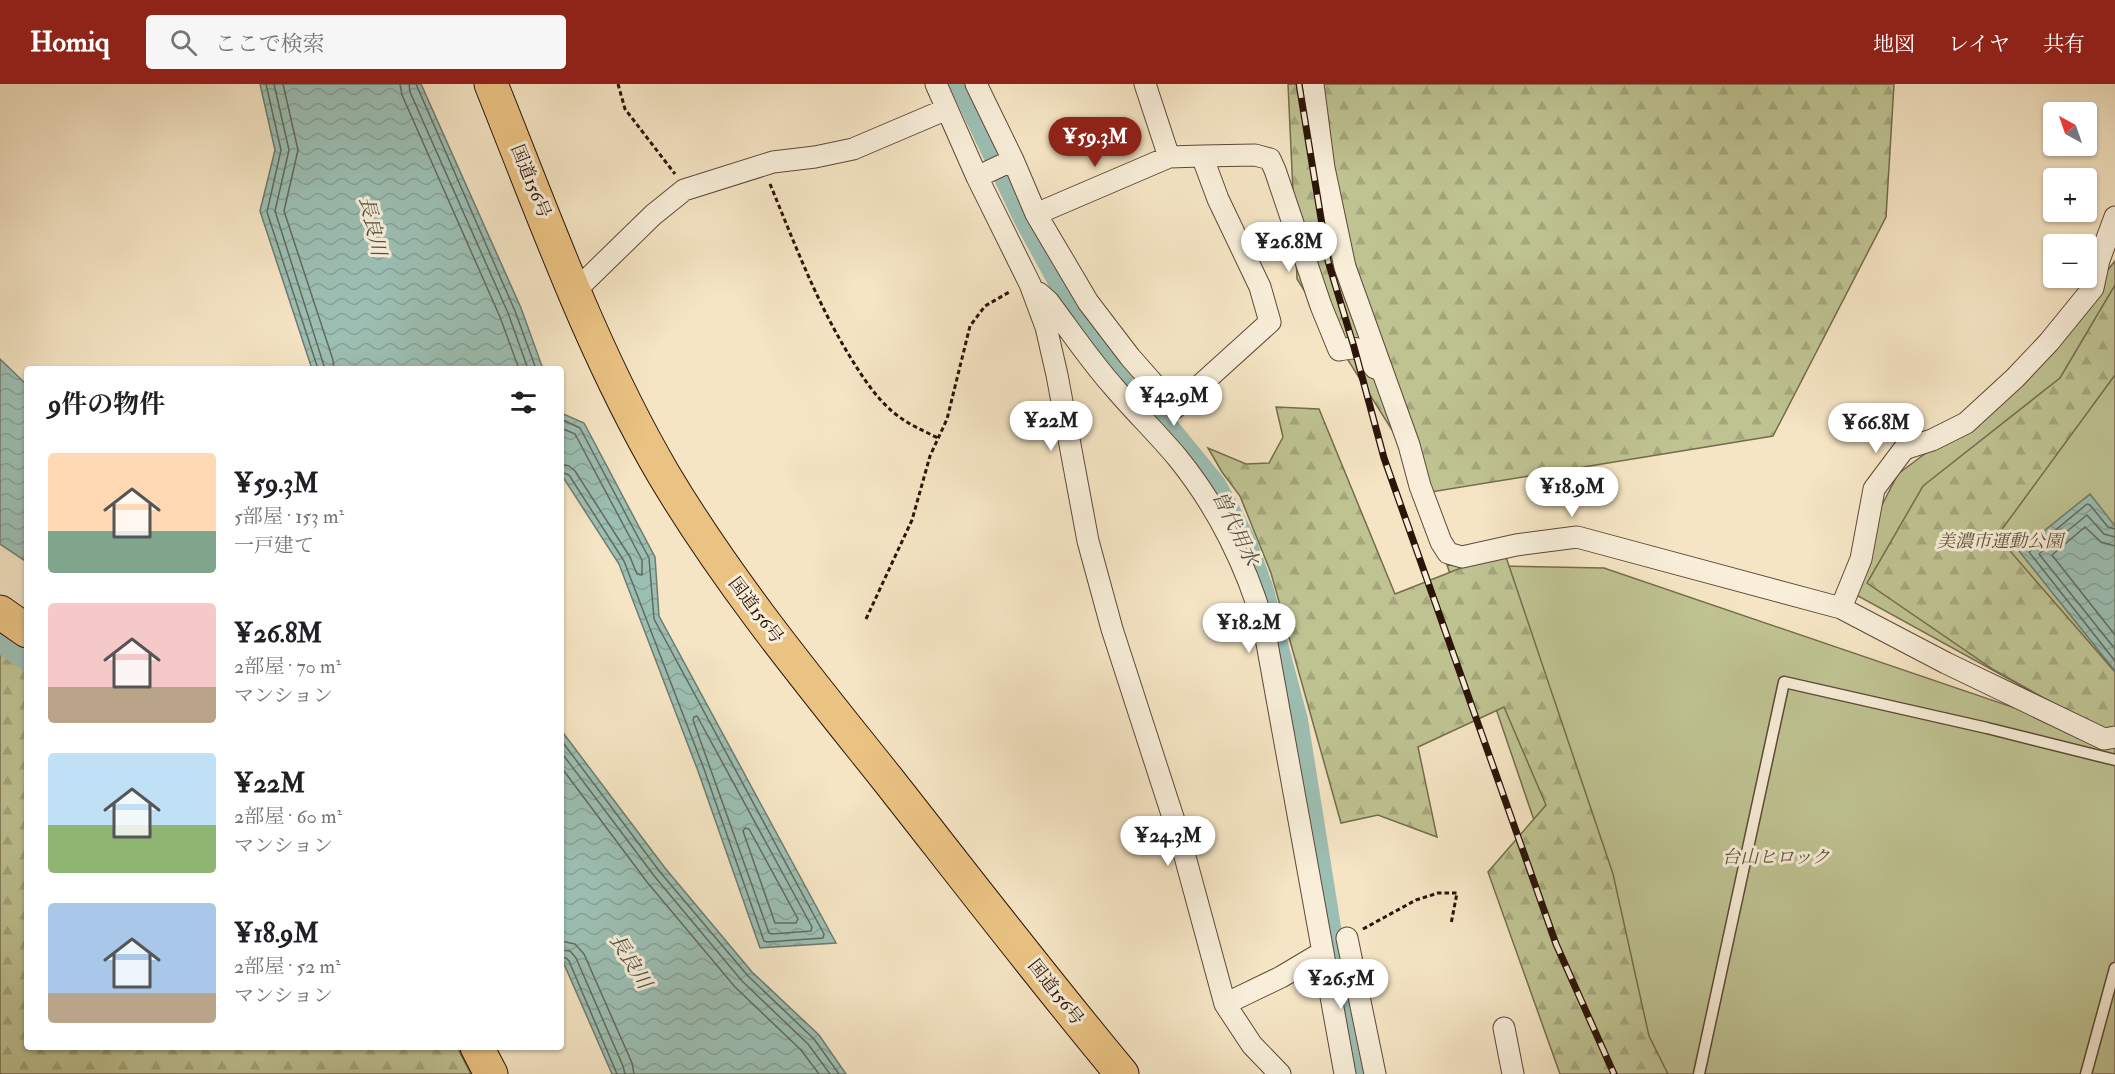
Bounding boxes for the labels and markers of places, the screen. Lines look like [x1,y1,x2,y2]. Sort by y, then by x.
pin: ¥59.3M [1046,117,1144,168]
pin: ¥26.8M [1240,222,1338,273]
pin: ¥42.9M [1125,376,1223,427]
pin: ¥22M [1015,401,1087,452]
pin: ¥66.8M [1827,403,1925,454]
pin: ¥18.9M [1523,467,1621,518]
pin: ¥18.2M [1200,603,1298,654]
pin: ¥24.3M [1119,816,1217,867]
pin: ¥26.5M [1292,959,1390,1010]

